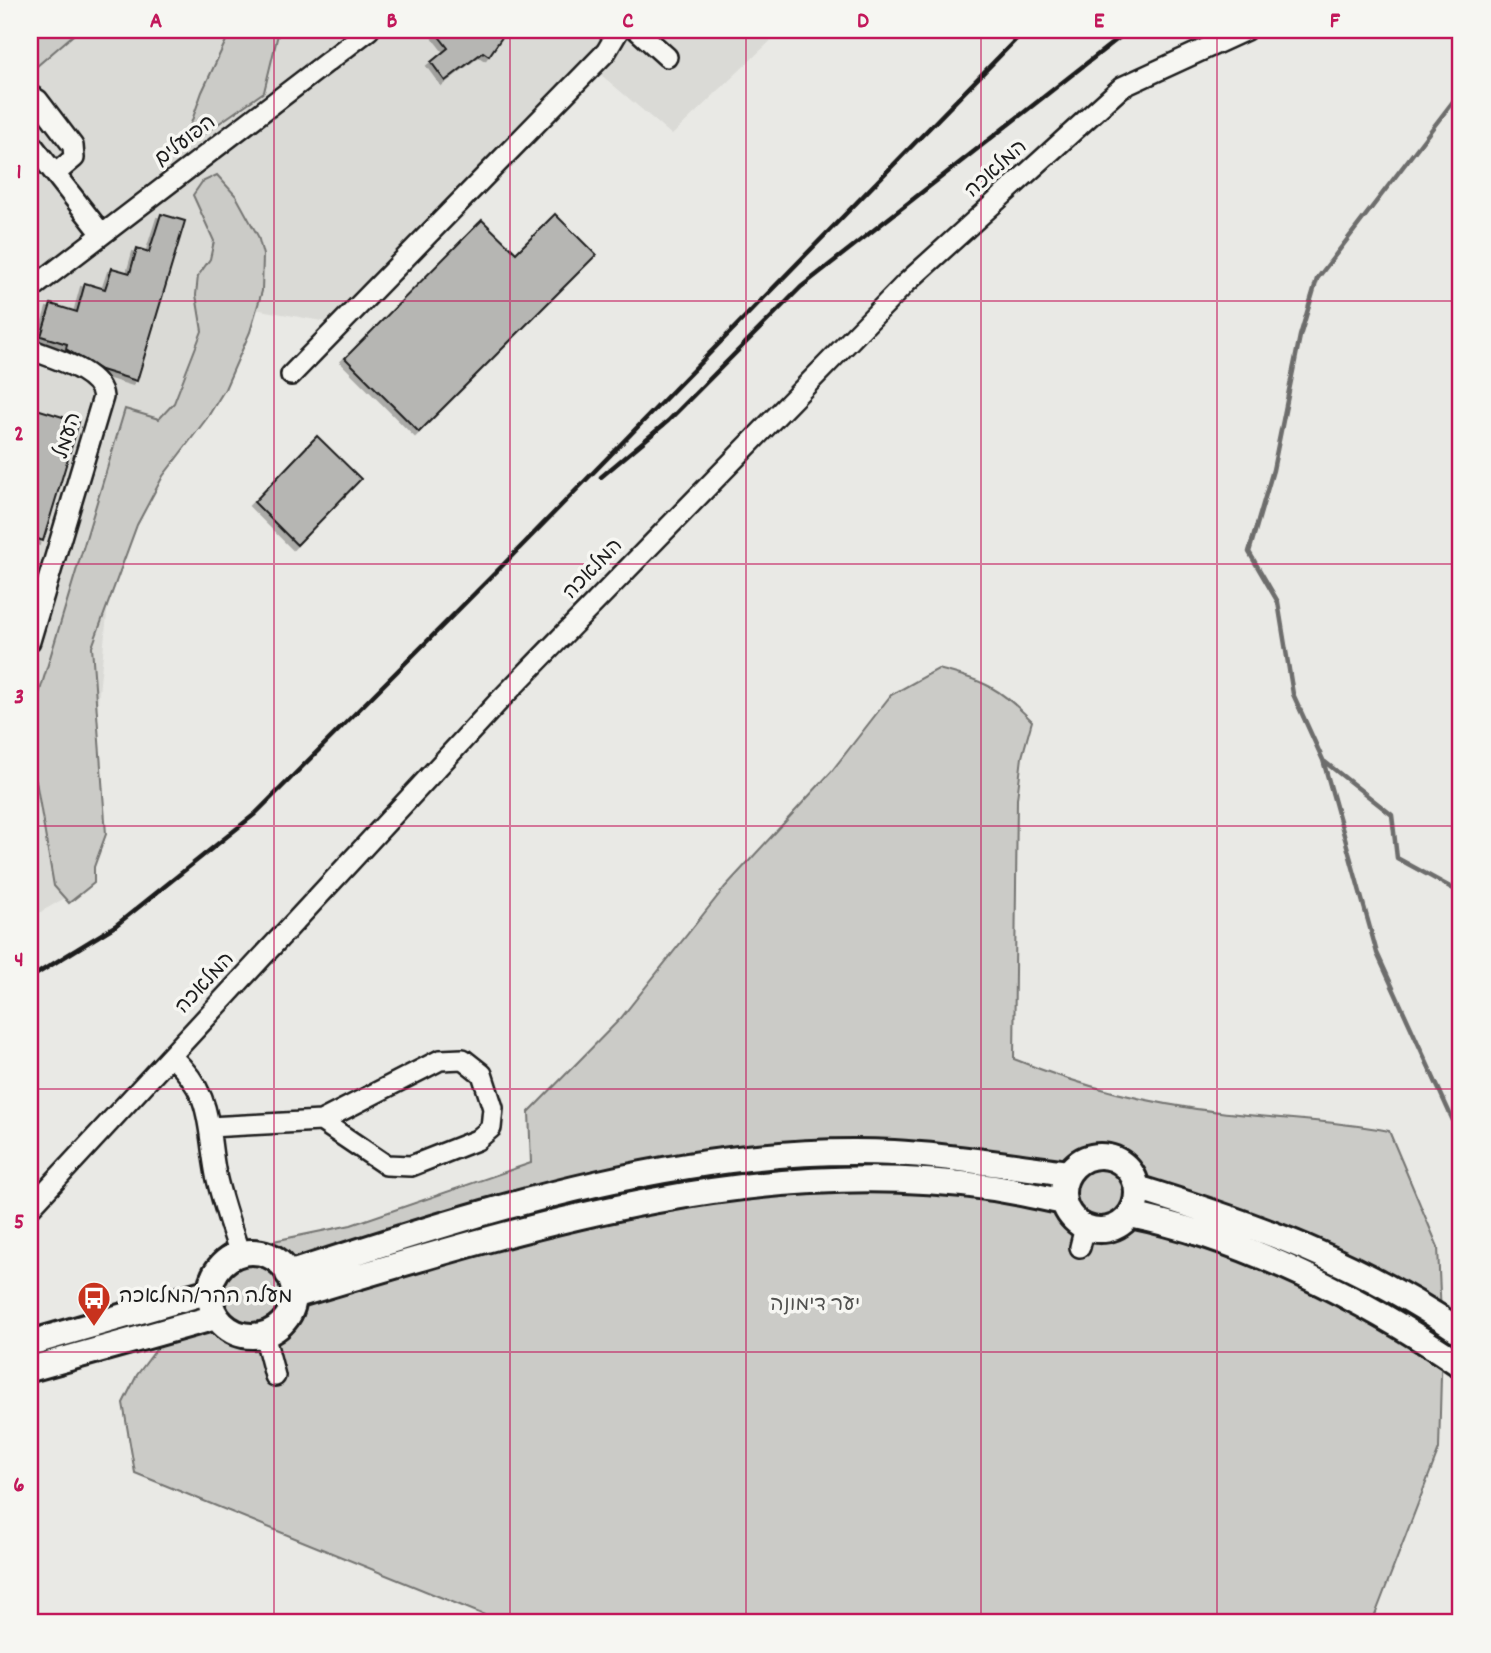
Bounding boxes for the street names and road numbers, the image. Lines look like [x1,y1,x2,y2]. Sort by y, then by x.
street label: הפועלים [149,109,223,175]
street label: המלאכה [959,134,1035,206]
street label: העמל [48,409,90,463]
street label: המלאכה [557,533,631,607]
street label: המלאכה [169,946,243,1022]

